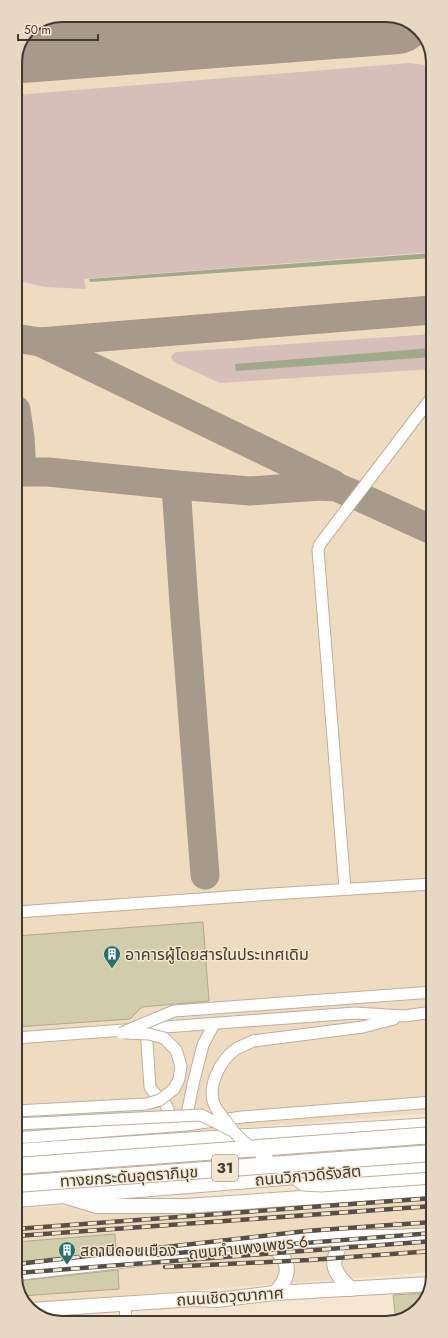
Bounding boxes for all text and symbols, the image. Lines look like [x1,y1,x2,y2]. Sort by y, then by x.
scale bar [18,16,98,42]
text: 50 m [24,21,51,39]
place label: อาคารผู้โดยสารในประเทศเดิม [125,943,309,966]
building icon: อาคารผู้โดยสารในประเทศเดิม [102,944,122,969]
road number: 31 [212,1155,238,1181]
street label: ถนนวิภาวดีรังสิต [254,1159,362,1192]
street label: ทางยกระดับอุตราภิมุข [59,1160,199,1193]
street label: ถนนกำแพงเพชร 6 [187,1230,309,1265]
place label: สถานีดอนเมือง [80,1239,176,1262]
building icon: สถานีดอนเมือง [57,1240,77,1265]
street label: ถนนเชิดวุฒากาศ [176,1281,284,1312]

